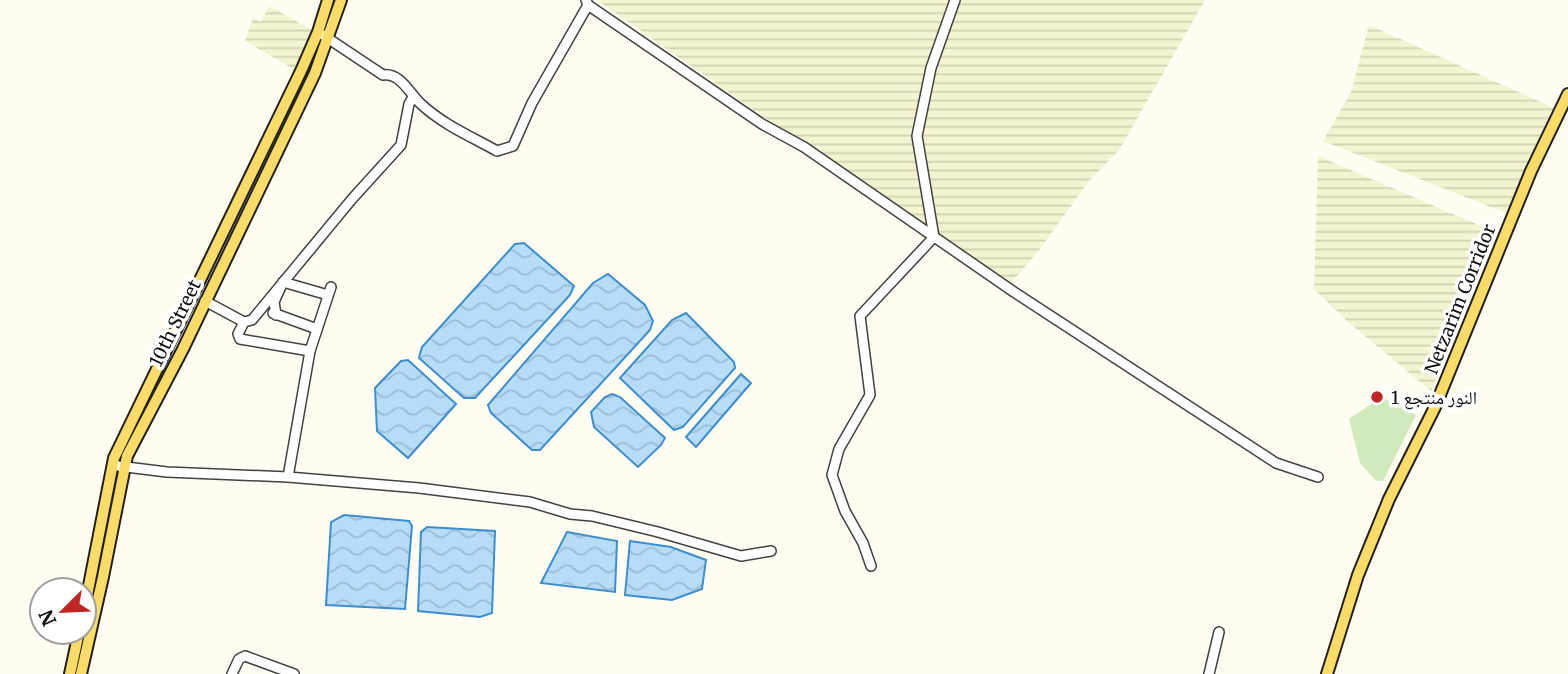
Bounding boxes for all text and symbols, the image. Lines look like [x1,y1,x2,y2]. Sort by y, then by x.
street label: Netzarim Corridor [1419,221,1501,377]
street label: 10th Street [144,276,206,370]
place label: 1 النور منتجع [1391,386,1477,410]
marker: 1 النور منتجع [1369,389,1385,405]
north arrow [28,576,98,646]
text: N [33,606,61,630]

